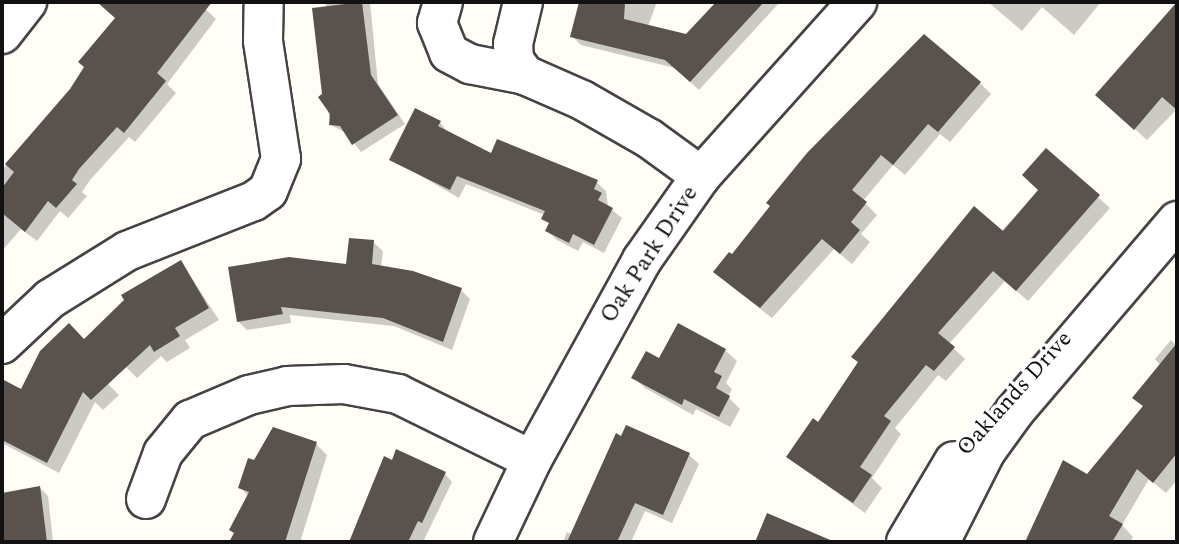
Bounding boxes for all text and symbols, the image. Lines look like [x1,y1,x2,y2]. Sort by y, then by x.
street label: Oak Park Drive [595,181,705,329]
street label: Oaklands Drive [952,326,1078,462]

